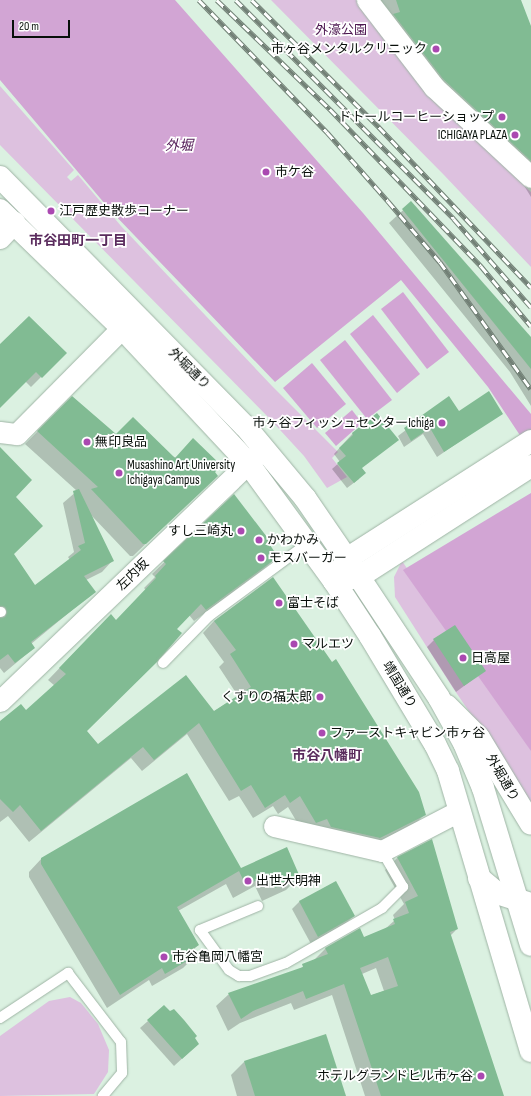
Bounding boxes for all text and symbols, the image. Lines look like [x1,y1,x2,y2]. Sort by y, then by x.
scale bar [14,12,72,38]
text: 20 m [19,19,39,34]
park label: 外濠公園 [315,22,367,38]
place label: 市ヶ谷メンタルクリニック [271,41,427,57]
marker: 市ヶ谷メンタルクリニック [430,43,442,55]
place label: ドトールコーヒーショップ [338,109,494,125]
marker: ドトールコーヒーショップ [497,112,507,122]
place label: ICHIGAYA PLAZA [438,127,507,143]
marker: ICHIGAYA PLAZA [510,130,520,140]
water label: 外堀 [165,138,193,154]
place label: 市ケ谷 [275,164,314,180]
marker: 市ケ谷 [260,166,272,178]
place label: 江戸歴史散歩コーナー [59,203,189,219]
marker: 江戸歴史散歩コーナー [46,206,56,216]
district label: 市谷田町一丁目 [29,233,127,249]
street label: 外堀通り [165,345,213,393]
place label: 市ヶ谷フィッシュセンターIchiga [252,415,434,431]
marker: 市ヶ谷フィッシュセンターIchiga [437,418,447,428]
place label: 無印良品 [95,434,147,450]
marker: 無印良品 [82,437,92,447]
place label: Musashino Art University Ichigaya Campus [127,458,235,489]
marker: Musashino Art University Ichigaya Campus [114,468,124,478]
place label: すし三崎丸 [168,523,233,539]
marker: すし三崎丸 [236,526,246,536]
place label: かわかみ [267,532,319,548]
marker: かわかみ [254,535,264,545]
place label: モスバーガー [269,550,347,566]
marker: モスバーガー [256,553,266,563]
street label: 左内坂 [114,556,152,594]
place label: 富士そば [287,595,339,611]
marker: 富士そば [274,598,284,608]
place label: マルエツ [302,636,354,652]
marker: マルエツ [289,639,299,649]
place label: 日高屋 [471,650,510,666]
marker: 日高屋 [458,653,468,663]
street label: 靖国通り [379,659,419,711]
place label: くすりの福太郎 [221,689,312,705]
marker: くすりの福太郎 [315,692,325,702]
place label: ファーストキャビン市ヶ谷 [330,725,486,741]
marker: ファーストキャビン市ヶ谷 [317,728,327,738]
district label: 市谷八幡町 [292,748,362,764]
street label: 外堀通り [482,752,522,804]
place label: 出世大明神 [256,873,321,889]
marker: 出世大明神 [243,876,253,886]
place label: 市谷亀岡八幡宮 [172,949,263,965]
marker: 市谷亀岡八幡宮 [159,952,169,962]
place label: ホテルグランドヒル市ヶ谷 [317,1068,473,1084]
marker: ホテルグランドヒル市ヶ谷 [476,1071,486,1081]

